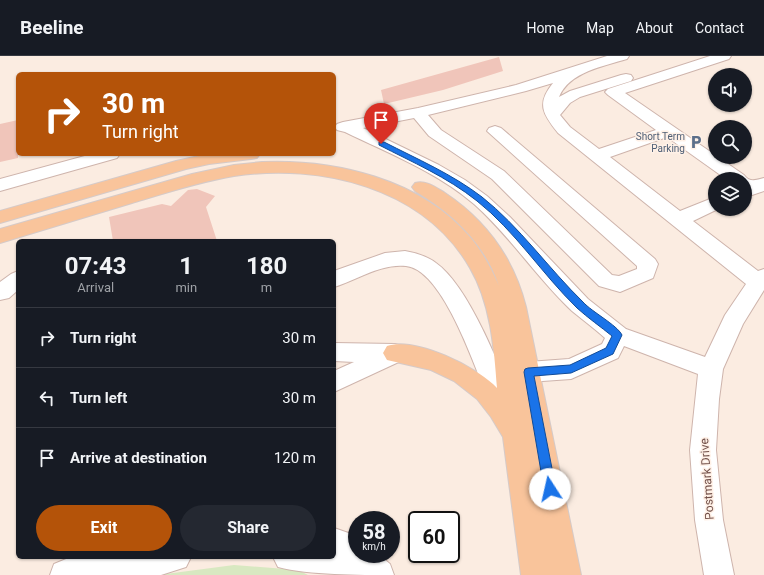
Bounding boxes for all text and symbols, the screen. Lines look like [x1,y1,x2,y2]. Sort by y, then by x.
text: Beeline [20,16,84,39]
text: Home [526,20,564,36]
text: Map [586,20,614,36]
text: About [636,20,673,36]
text: Contact [695,20,744,36]
map controls [708,68,752,216]
button: sound [708,68,752,112]
text: 30 m [102,87,165,120]
icon: right [36,88,88,140]
pin [364,103,398,144]
icon: arrive [370,109,392,131]
button: search [708,120,752,164]
text: Turn right [102,121,179,142]
place label: Short Term Parking [636,131,685,154]
parking icon: Short Term Parking [688,134,704,150]
button: layers [708,172,752,216]
text: 07:43 [65,252,127,280]
text: 1 [179,252,193,280]
text: 180 [246,252,287,280]
text: Arrival [77,280,114,295]
text: min [175,280,197,295]
text: m [261,280,272,295]
icon: right [36,327,58,349]
text: Turn right [70,329,136,347]
text: 30 m [282,329,316,347]
icon: left [36,387,58,409]
text: Turn left [70,389,127,407]
text: 30 m [282,389,316,407]
street label: Postmark Drive [697,438,717,520]
icon: arrive [36,447,58,469]
text: Arrive at destination [70,449,207,467]
text: 120 m [274,449,316,467]
position arrow [529,468,571,510]
button: Exit [36,505,172,551]
button: Share [180,505,316,551]
speed limit sign: 60 [408,511,460,563]
text: 58 [363,520,385,544]
text: km/h [362,541,386,552]

